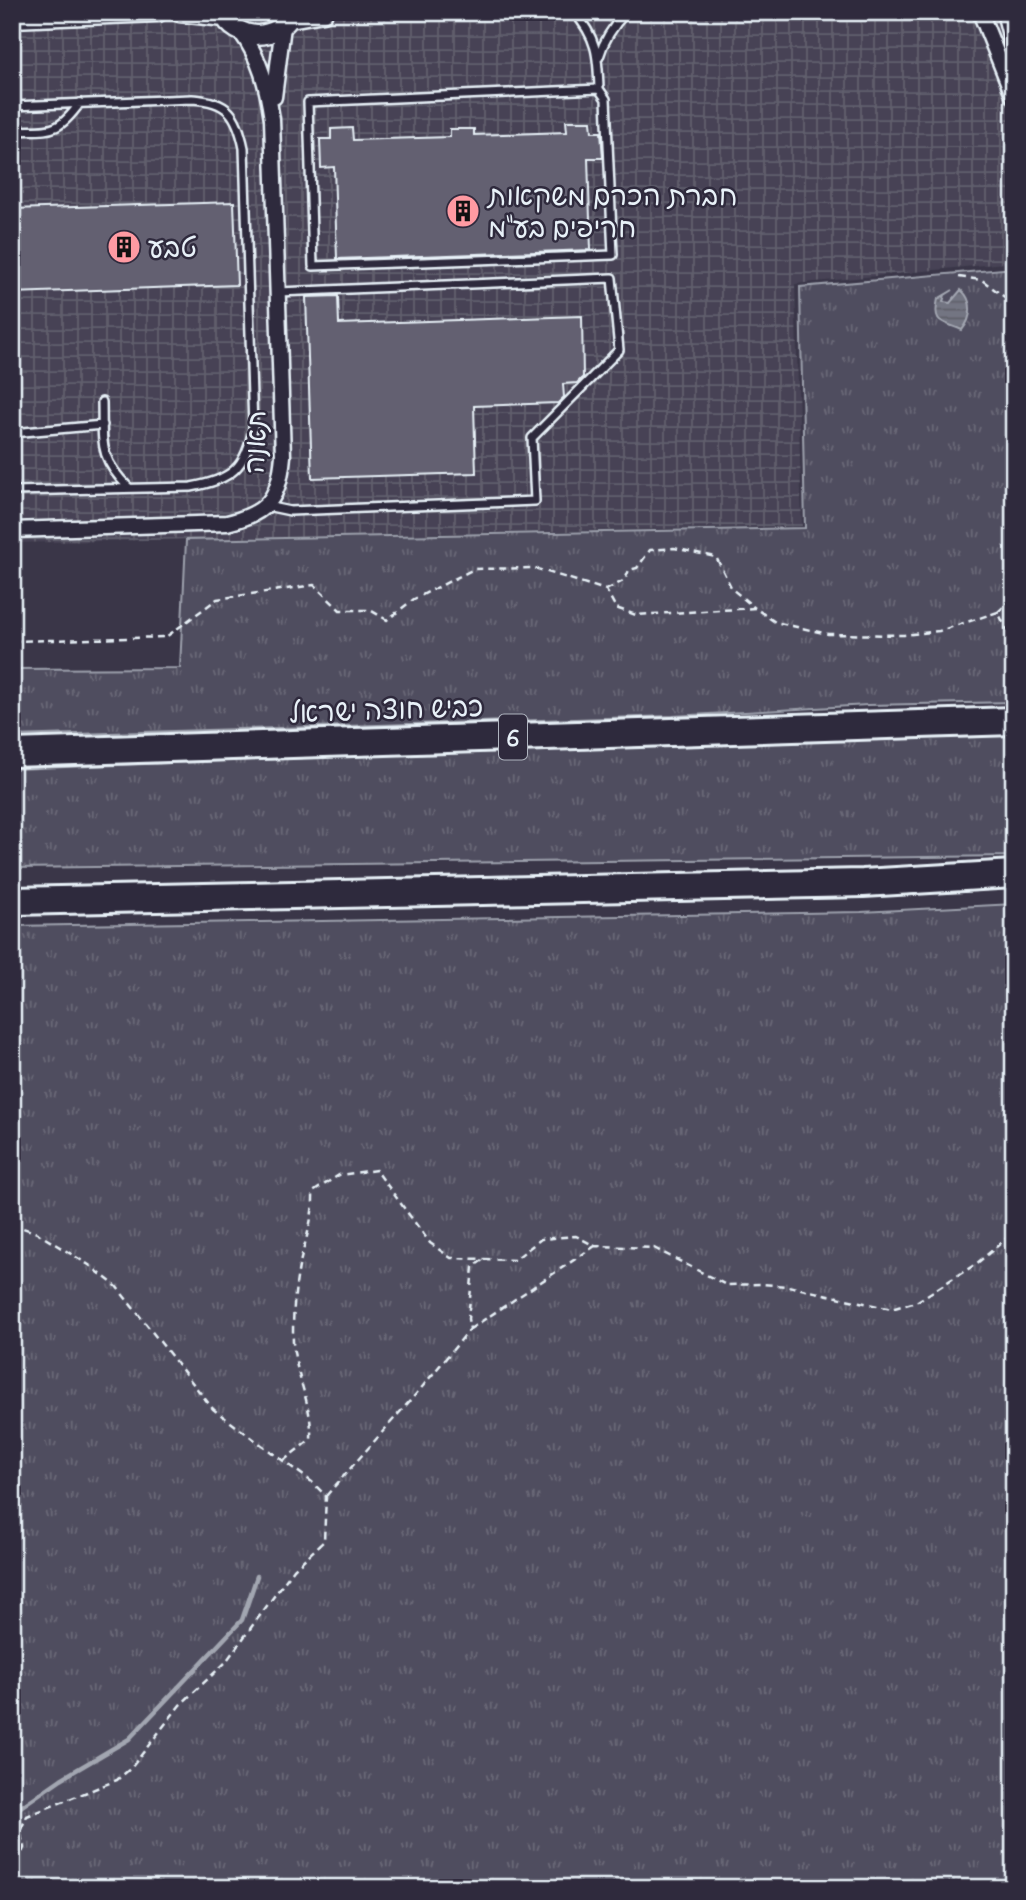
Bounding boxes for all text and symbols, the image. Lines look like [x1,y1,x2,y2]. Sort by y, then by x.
place label: חברת הכרם משקאות חריפים בע"מ [486,178,738,251]
building icon: חברת הכרם משקאות חריפים בע"מ [444,192,482,230]
building icon: טבע [105,228,143,266]
place label: טבע [148,230,197,271]
street label: תאנה [236,409,281,475]
street label: כביש חוצה ישראל [288,689,484,736]
road number: 6 [499,715,527,760]

